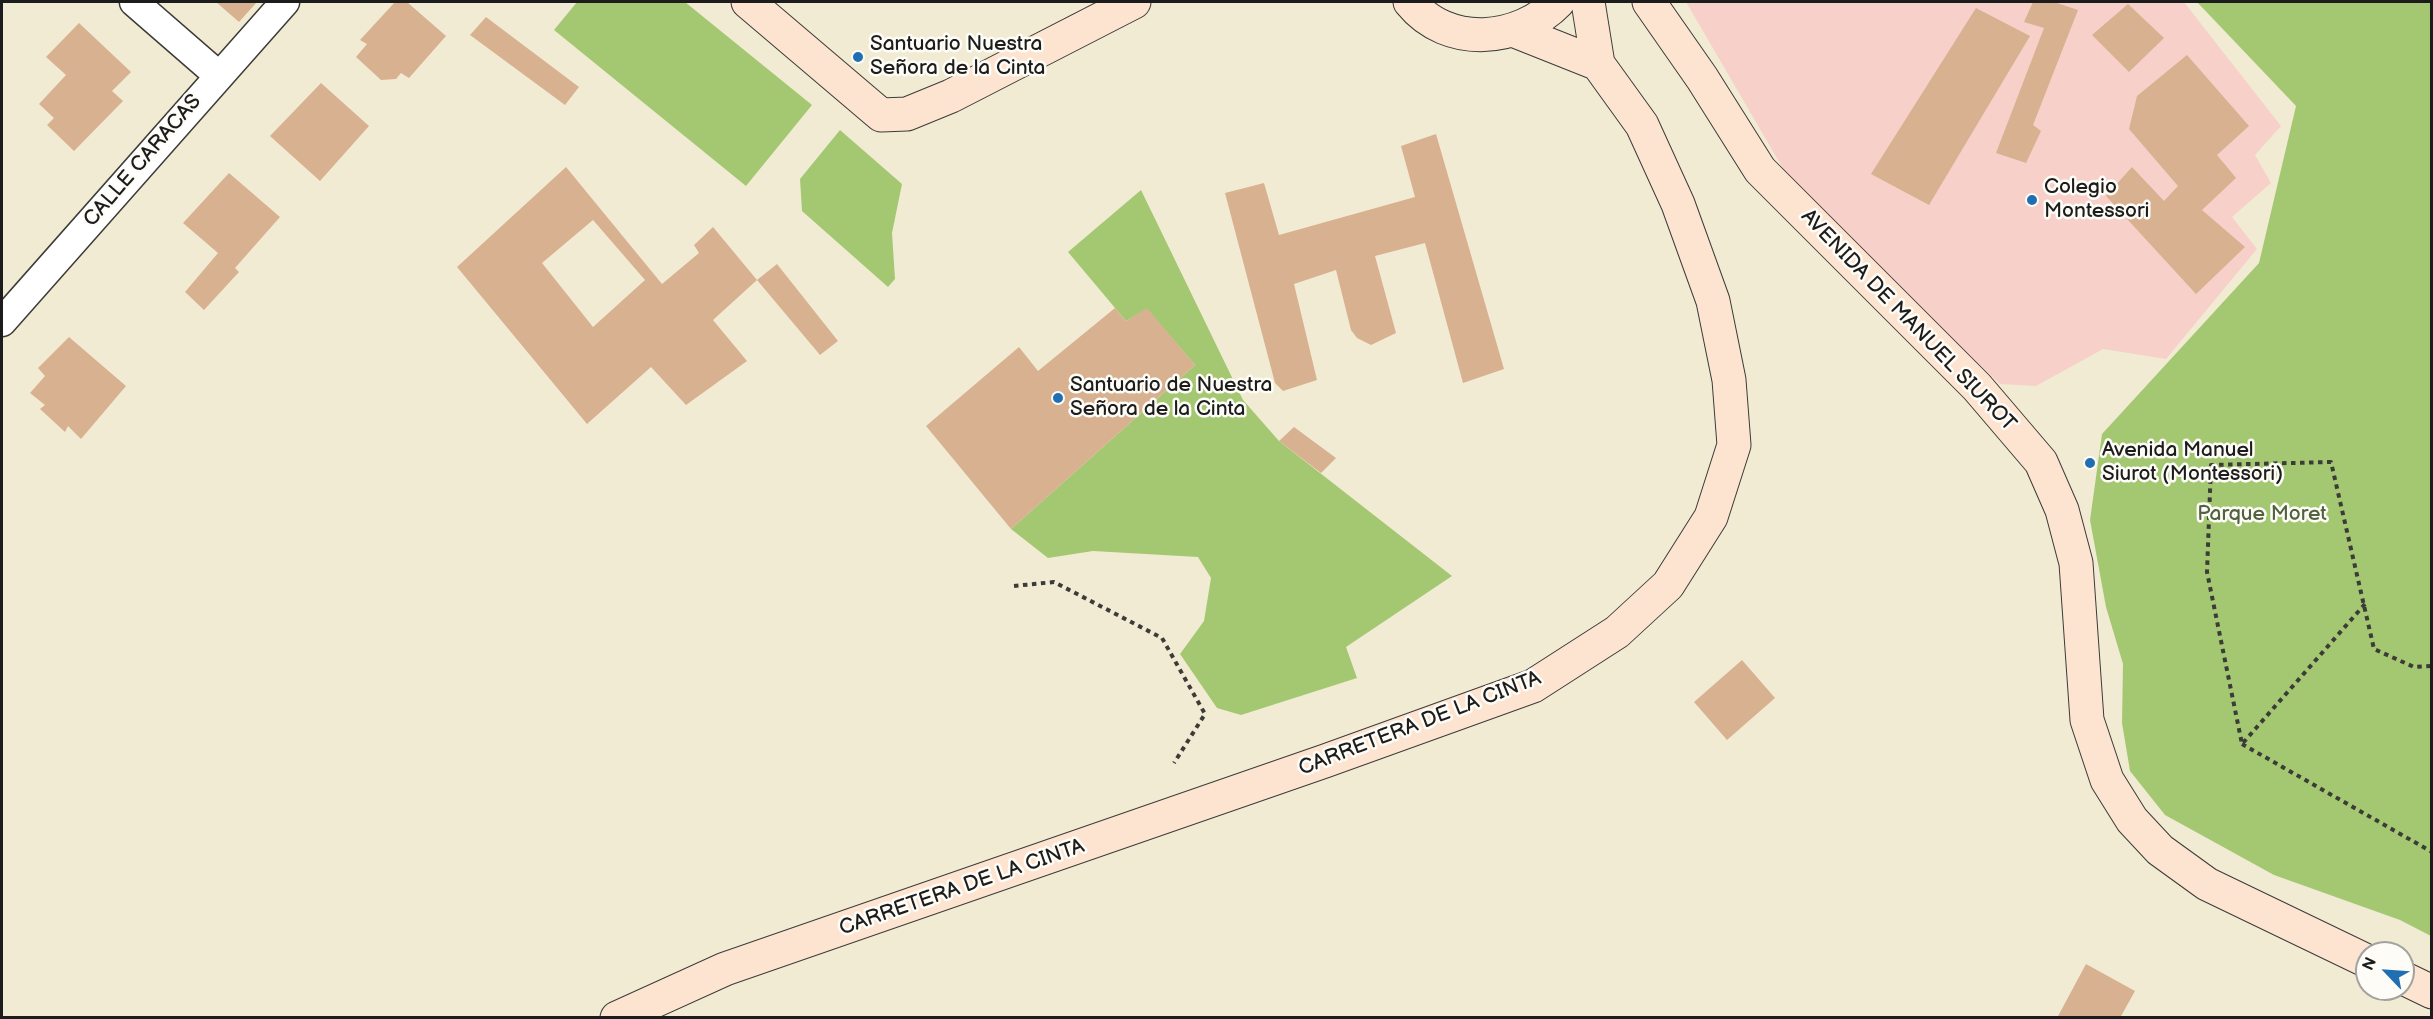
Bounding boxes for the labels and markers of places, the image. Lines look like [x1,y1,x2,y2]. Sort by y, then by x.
place label: Santuario Nuestra Señora de la Cinta [870,32,1045,82]
marker: Santuario Nuestra Señora de la Cinta [851,50,865,64]
place label: Colegio Montessori [2044,175,2149,225]
marker: Colegio Montessori [2025,193,2039,207]
place label: Santuario de Nuestra Señora de la Cinta [1070,373,1272,423]
marker: Santuario de Nuestra Señora de la Cinta [1051,391,1065,405]
place label: Avenida Manuel Siurot (Montessori) [2102,438,2283,488]
marker: Avenida Manuel Siurot (Montessori) [2083,456,2097,470]

